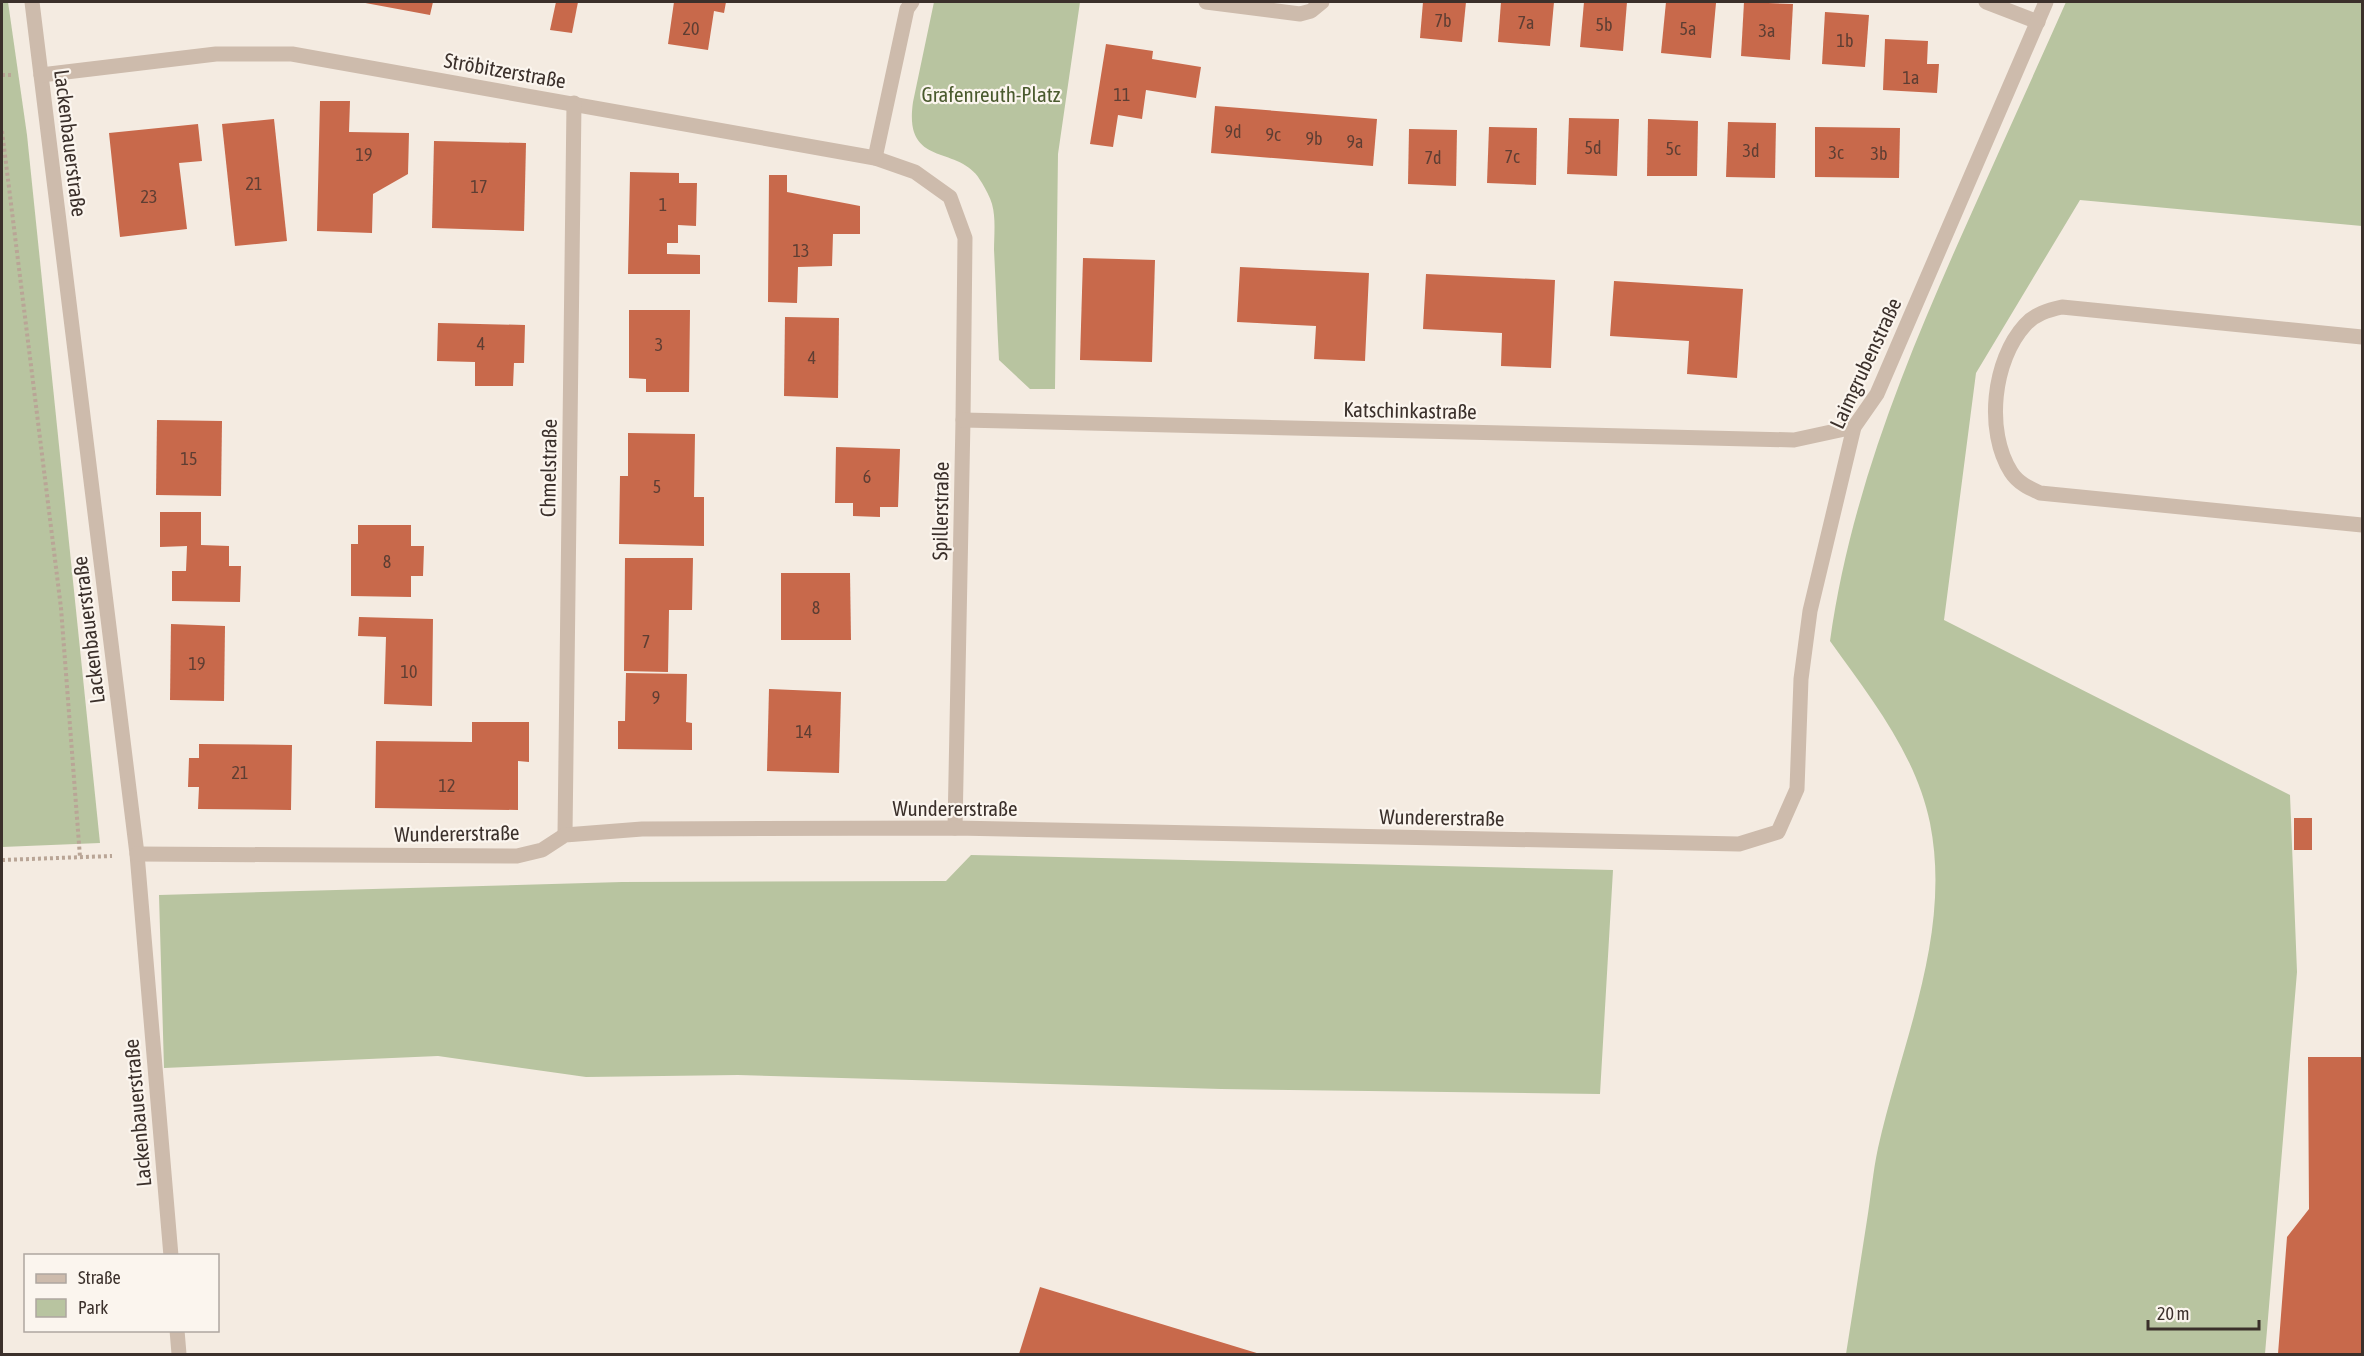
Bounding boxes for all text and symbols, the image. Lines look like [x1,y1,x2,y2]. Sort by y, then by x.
house number: 7b [1435,10,1452,31]
house number: 7a [1518,12,1534,33]
house number: 5b [1596,14,1613,35]
house number: 20 [683,18,699,39]
house number: 5a [1680,18,1696,39]
house number: 3a [1759,20,1775,41]
house number: 1b [1837,30,1854,51]
street label: Ströbitzerstraße [442,47,568,93]
house number: 1a [1903,67,1919,88]
street label: Lackenbauerstraße [50,68,92,218]
park label: Grafenreuth-Platz [922,82,1061,106]
house number: 11 [1114,84,1130,105]
house number: 9d [1225,121,1242,142]
house number: 9c [1265,124,1281,145]
house number: 9b [1306,128,1323,149]
house number: 9a [1347,131,1363,152]
house number: 5d [1585,137,1602,158]
house number: 5c [1665,138,1681,159]
house number: 3d [1743,140,1760,161]
house number: 3c [1828,142,1844,163]
house number: 3b [1871,143,1888,164]
house number: 19 [356,144,372,165]
house number: 7c [1504,146,1520,167]
house number: 7d [1425,147,1442,168]
house number: 21 [246,173,262,194]
house number: 17 [471,176,487,197]
house number: 23 [141,186,157,207]
house number: 1 [659,194,667,215]
house number: 13 [793,240,809,261]
street label: Laimgrubenstraße [1824,294,1906,432]
house number: 4 [477,333,485,354]
house number: 3 [655,334,663,355]
house number: 4 [808,347,816,368]
street label: Katschinkastraße [1343,397,1477,423]
street label: Chmelstraße [535,419,561,517]
house number: 15 [181,448,197,469]
street label: Spillerstraße [927,461,953,561]
house number: 6 [863,466,871,487]
house number: 5 [653,476,661,497]
house number: 8 [383,551,391,572]
street label: Lackenbauerstraße [67,555,109,705]
house number: 8 [812,597,820,618]
house number: 7 [642,631,650,652]
house number: 19 [189,653,205,674]
house number: 10 [401,661,417,682]
house number: 9 [652,687,660,708]
house number: 14 [796,721,812,742]
house number: 21 [232,762,248,783]
house number: 12 [439,775,455,796]
street label: Wundererstraße [892,796,1018,820]
street label: Wundererstraße [1379,804,1505,830]
street label: Wundererstraße [394,820,520,846]
street label: Lackenbauerstraße [119,1038,155,1188]
legend [24,1254,219,1332]
text: Straße [78,1267,121,1288]
scale bar [2148,1293,2259,1331]
text: Park [78,1297,108,1318]
text: 20 m [2157,1303,2189,1324]

